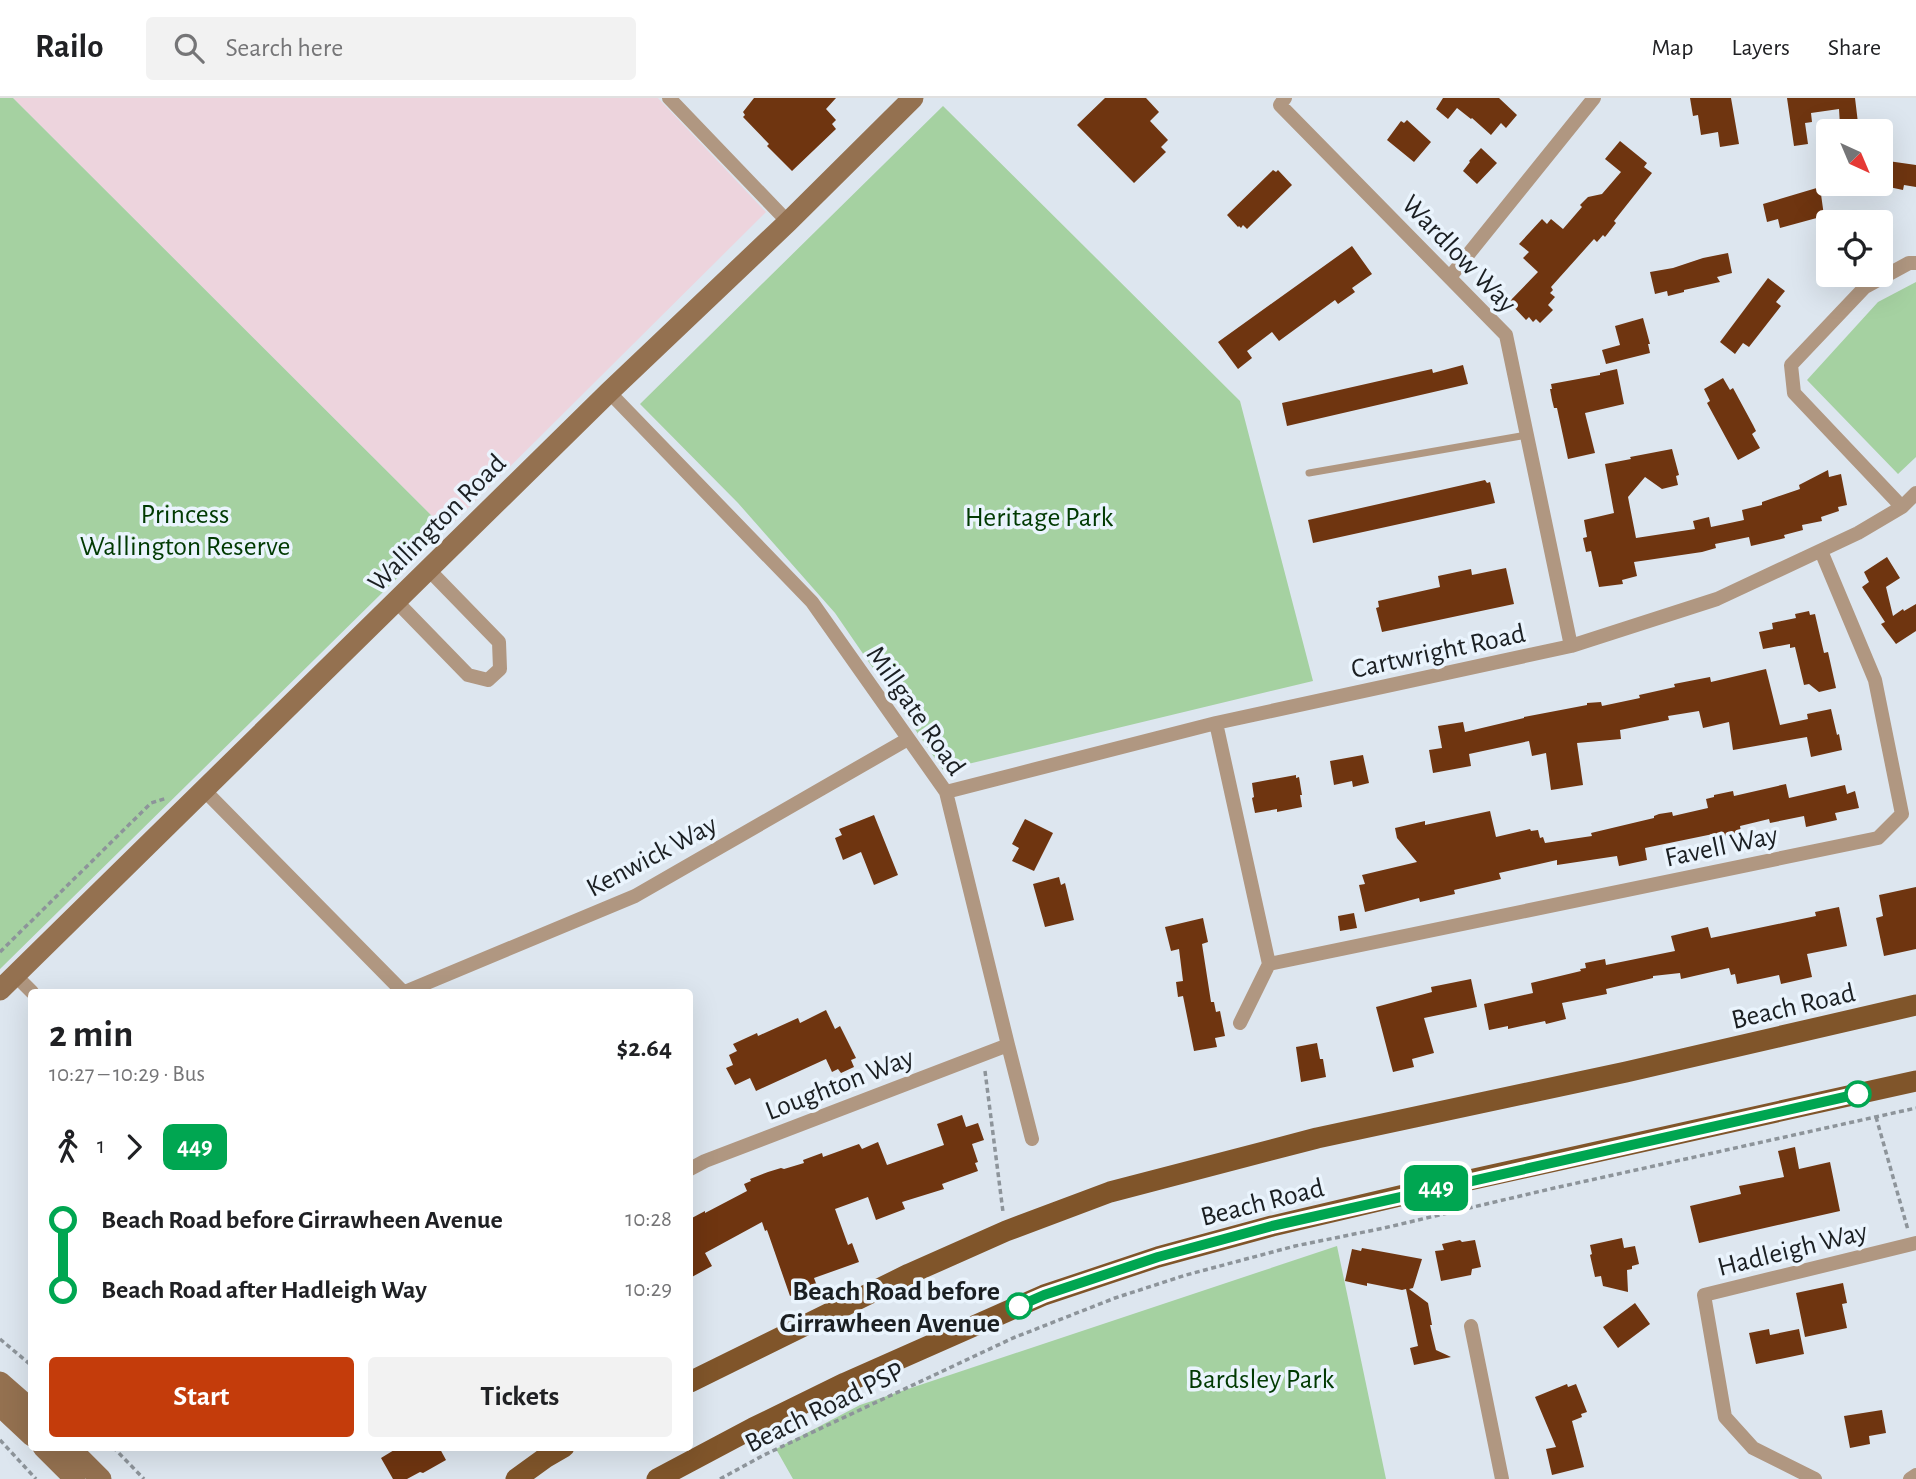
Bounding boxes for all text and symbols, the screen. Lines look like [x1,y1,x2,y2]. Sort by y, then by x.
search box [146,17,636,80]
icon: search [170,29,208,67]
text: Railo [35,31,104,64]
text: Search here [226,35,343,61]
text: Map [1651,36,1693,60]
text: Layers [1731,36,1790,60]
text: Share [1828,36,1881,60]
north arrow [1816,119,1894,196]
map controls [1816,119,1893,287]
street label: Wardlow Way [1396,190,1521,319]
button: locate [1816,210,1893,287]
street label: Wallington Road [363,449,512,598]
park label: Princess Wallington Reserve [80,501,290,561]
park label: Heritage Park [965,504,1114,532]
street label: Cartwright Road [1349,620,1528,684]
street label: Millgate Road [861,641,970,781]
street label: Kenwick Way [582,811,722,903]
street label: Favell Way [1662,821,1780,873]
street label: Beach Road [1729,979,1858,1035]
text: 2 min [49,1016,133,1054]
text: $2.64 [616,1035,672,1061]
street label: Loughton Way [762,1044,918,1126]
text: 10:27 – 10:29 · Bus [49,1063,205,1086]
unlabelled marker [1845,1081,1871,1107]
icon: walk [49,1128,87,1166]
icon: forward [115,1128,153,1166]
text: 1 [97,1135,105,1158]
text: 449 [177,1135,213,1159]
line badge: 449 [1396,1165,1476,1211]
street label: Beach Road [1198,1174,1327,1232]
text: 449 [1418,1176,1454,1200]
text: Beach Road before Girrawheen Avenue [101,1207,503,1233]
text: 10:28 [625,1208,672,1231]
street label: Hadleigh Way [1715,1218,1870,1282]
text: Beach Road after Hadleigh Way [101,1277,427,1303]
text: 10:29 [625,1278,672,1301]
place label: Beach Road before Girrawheen Avenue [779,1278,1000,1338]
marker: Beach Road before Girrawheen Avenue [1006,1293,1032,1319]
button: Start [49,1357,354,1437]
button: Tickets [368,1357,672,1437]
street label: Beach Road PSP [741,1357,909,1458]
park label: Bardsley Park [1188,1366,1334,1394]

